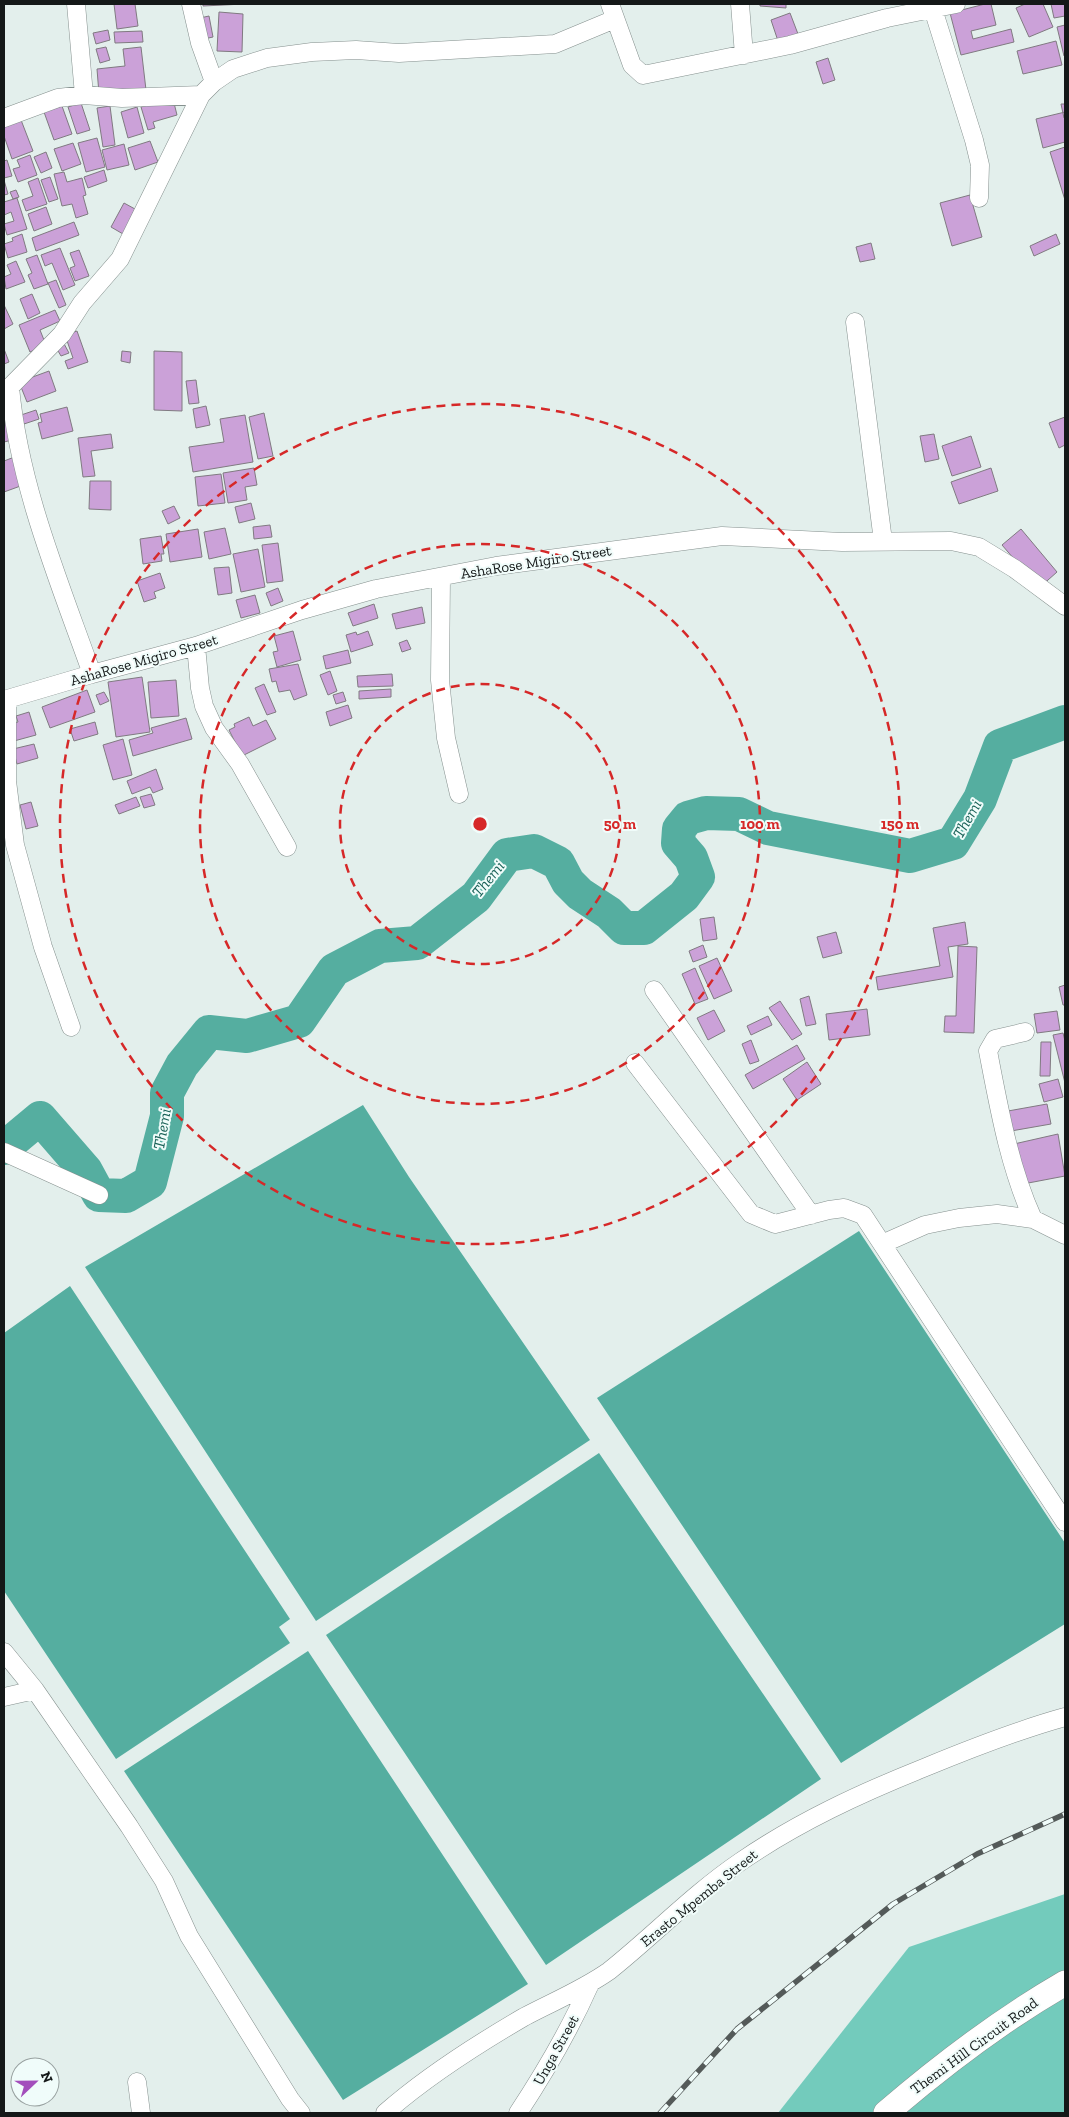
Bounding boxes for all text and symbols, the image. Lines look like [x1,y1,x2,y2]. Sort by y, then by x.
street label: AshaRose Migiro Street [459,541,613,583]
street label: AshaRose Migiro Street [68,630,220,690]
water label: Themi [948,796,986,842]
centre of rings [471,815,489,833]
text: 50 m [604,815,636,833]
text: 100 m [740,815,780,833]
text: 150 m [881,815,919,833]
water label: Themi [468,857,508,901]
water label: Themi [149,1107,175,1151]
street label: Erasto Mpemba Street [637,1845,761,1951]
street label: Themi Hill Circuit Road [907,1993,1042,2098]
street label: Unga Street [529,2011,583,2088]
north arrow [10,2057,60,2107]
text: N [37,2069,57,2086]

